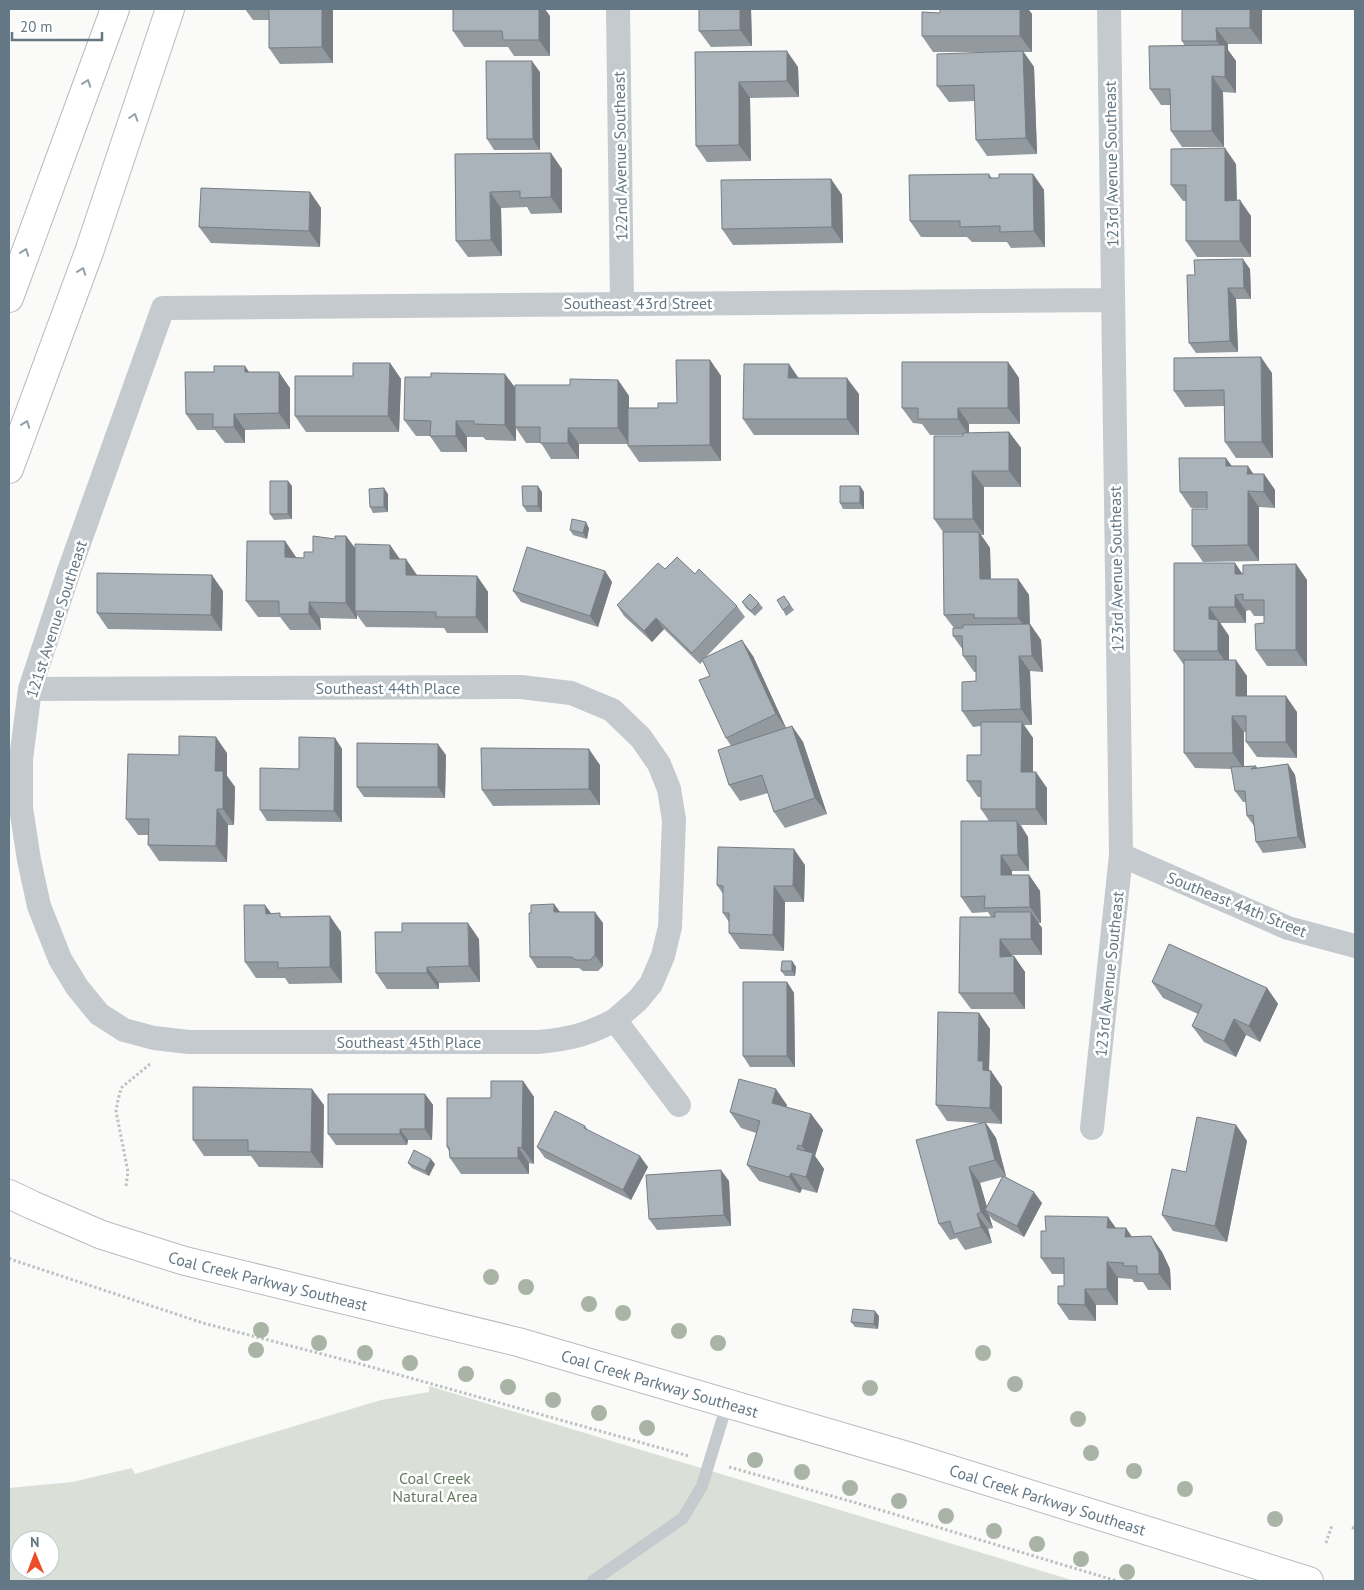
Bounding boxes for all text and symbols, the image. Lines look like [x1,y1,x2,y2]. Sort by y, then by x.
scale bar [12,10,102,42]
text: 20 m [20,17,53,36]
street label: 122nd Avenue Southeast [609,70,631,241]
one-way arrow [81,79,91,88]
street label: 123rd Avenue Southeast [1100,80,1122,247]
one-way arrow [128,114,138,122]
one-way arrow [19,248,29,257]
one-way arrow [76,268,86,276]
street label: Southeast 43rd Street [564,293,713,313]
one-way arrow [20,420,30,429]
street label: 123rd Avenue Southeast [1105,485,1127,652]
street label: 121st Avenue Southeast [21,537,91,700]
street label: Southeast 44th Place [316,678,460,698]
street label: Southeast 44th Street [1164,867,1310,941]
street label: 123rd Avenue Southeast [1090,890,1128,1058]
street label: Southeast 45th Place [337,1032,481,1052]
street label: Coal Creek Parkway Southeast [166,1246,370,1315]
street label: Coal Creek Parkway Southeast [559,1345,761,1422]
street label: Coal Creek Parkway Southeast [947,1460,1149,1540]
park label: Coal Creek Natural Area [392,1468,478,1506]
north arrow [10,1530,60,1580]
text: N [30,1533,40,1551]

